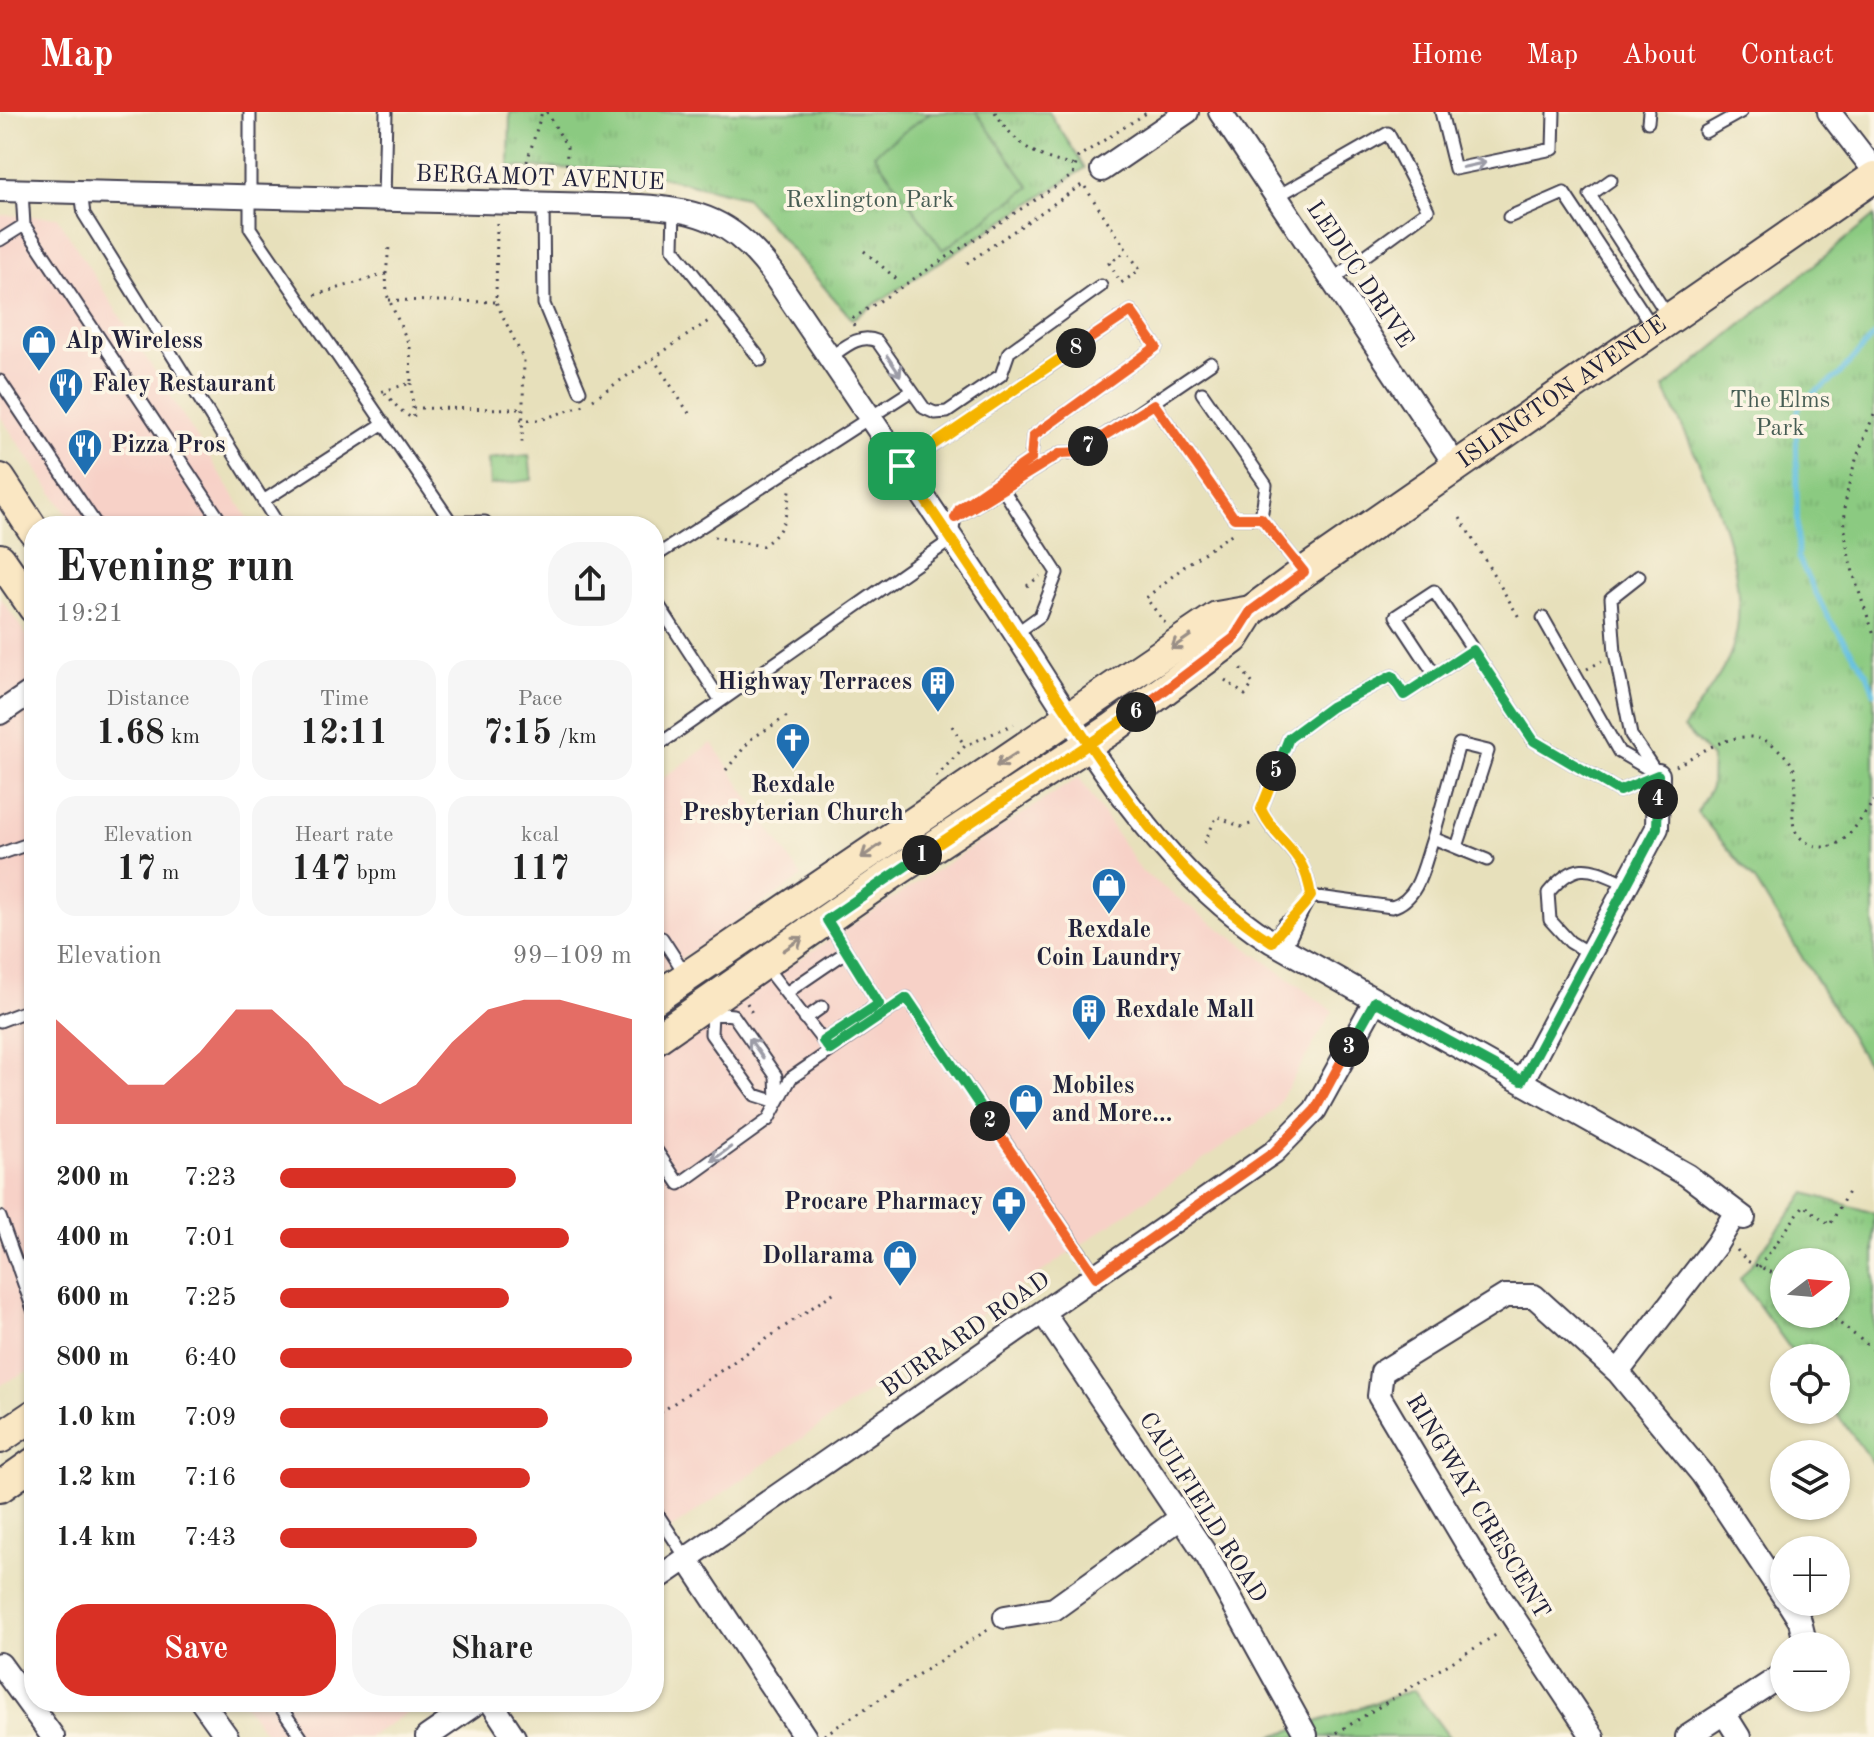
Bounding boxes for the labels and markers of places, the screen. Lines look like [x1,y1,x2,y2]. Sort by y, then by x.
shop icon: Alp Wireless [20,323,58,373]
pin: 8 [1056,328,1096,368]
place label: Alp Wireless [65,330,203,354]
restaurant icon: Faley Restaurant [47,366,85,416]
place label: Faley Restaurant [92,373,276,397]
pin: 7 [1068,426,1108,466]
restaurant icon: Pizza Pros [66,427,104,477]
pin [868,432,936,500]
place label: Pizza Pros [111,434,226,458]
building icon: Highway Terraces [919,664,957,714]
place label: Highway Terraces [717,671,912,695]
pin: 6 [1116,692,1156,732]
church icon: Rexdale Presbyterian Church [774,721,812,771]
pin: 5 [1256,751,1296,791]
place label: Rexdale Presbyterian Church [682,774,904,826]
pin: 4 [1638,779,1678,819]
pin: 1 [902,835,942,875]
shop icon: Rexdale Coin Laundry [1090,866,1128,916]
place label: Rexdale Coin Laundry [1036,919,1182,971]
building icon: Rexdale Mall [1070,992,1108,1042]
place label: Rexdale Mall [1115,999,1254,1023]
pin: 3 [1329,1027,1369,1067]
place label: Mobiles and More… [1052,1075,1173,1127]
shop icon: Mobiles and More… [1007,1082,1045,1132]
pin: 2 [970,1101,1010,1141]
pharmacy icon: Procare Pharmacy [990,1184,1028,1234]
place label: Procare Pharmacy [784,1191,983,1215]
shop icon: Dollarama [881,1238,919,1288]
place label: Dollarama [762,1245,874,1269]

